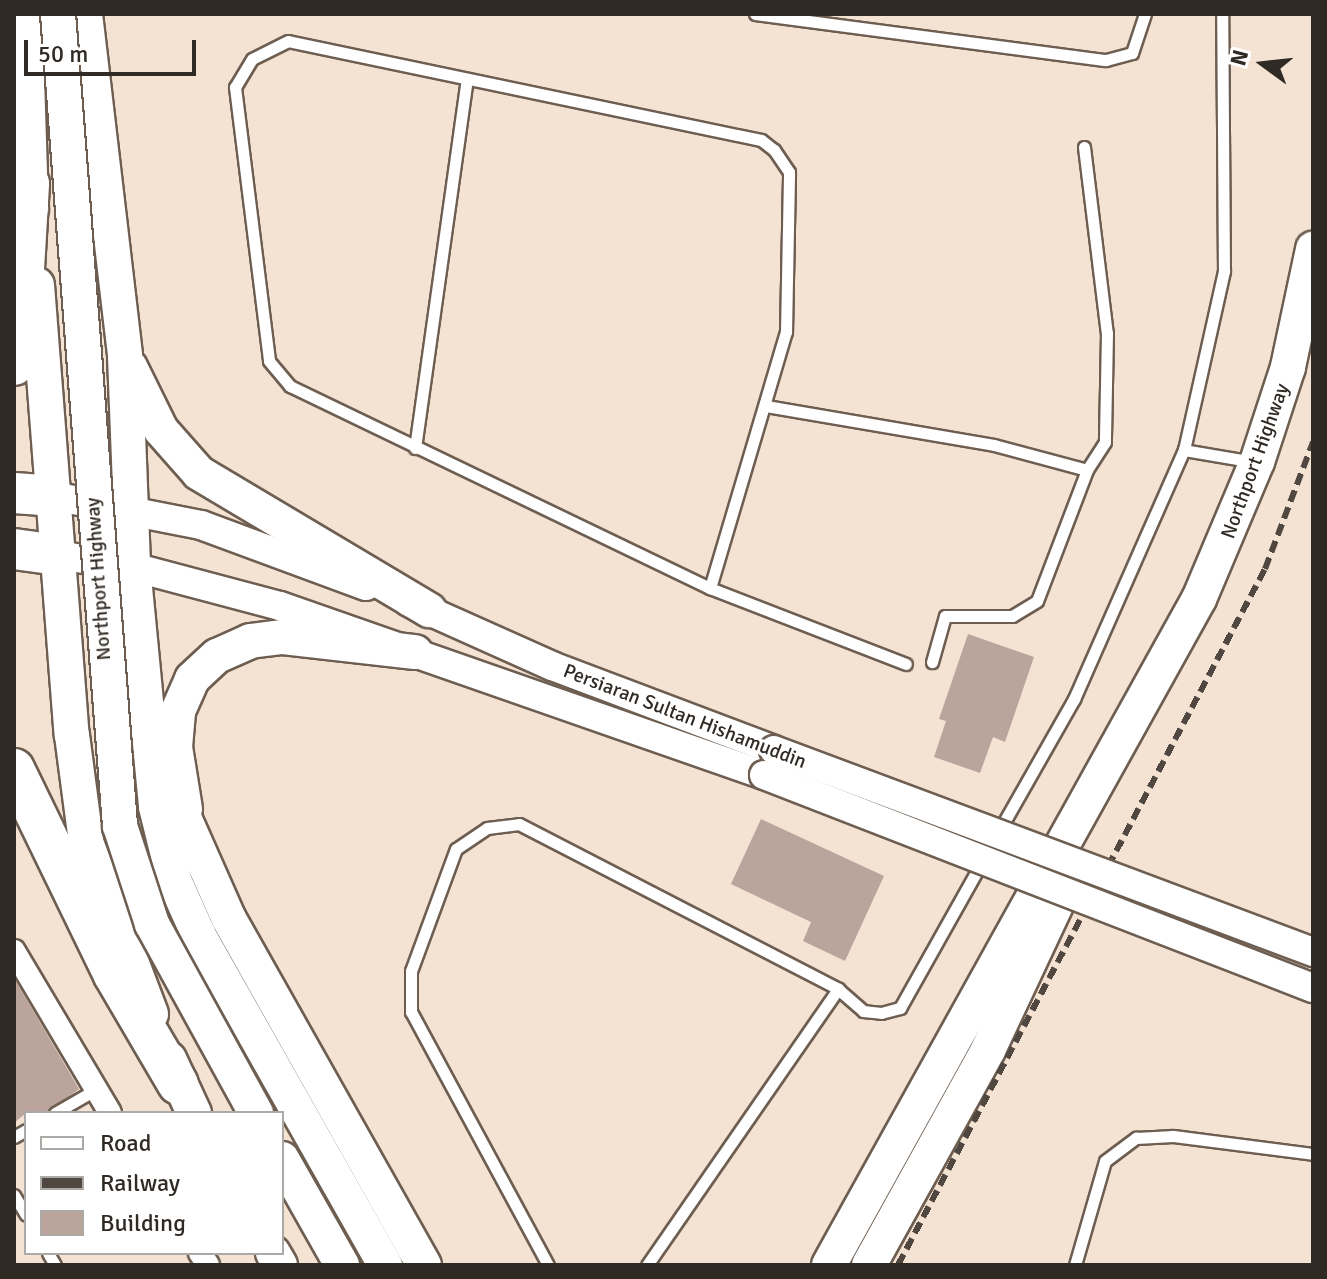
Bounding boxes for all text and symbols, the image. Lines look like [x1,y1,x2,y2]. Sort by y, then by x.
scale bar [28,24,200,74]
north arrow [1223,24,1303,104]
text: 50 m [38,39,88,69]
text: N [1224,47,1254,69]
street label: Northport Highway [1216,380,1294,542]
street label: Northport Highway [80,497,116,661]
street label: Persiaran Sultan Hishamuddin [560,659,810,773]
legend [24,1111,284,1255]
text: Road [100,1128,151,1158]
text: Railway [100,1168,180,1198]
text: Building [100,1208,186,1238]

